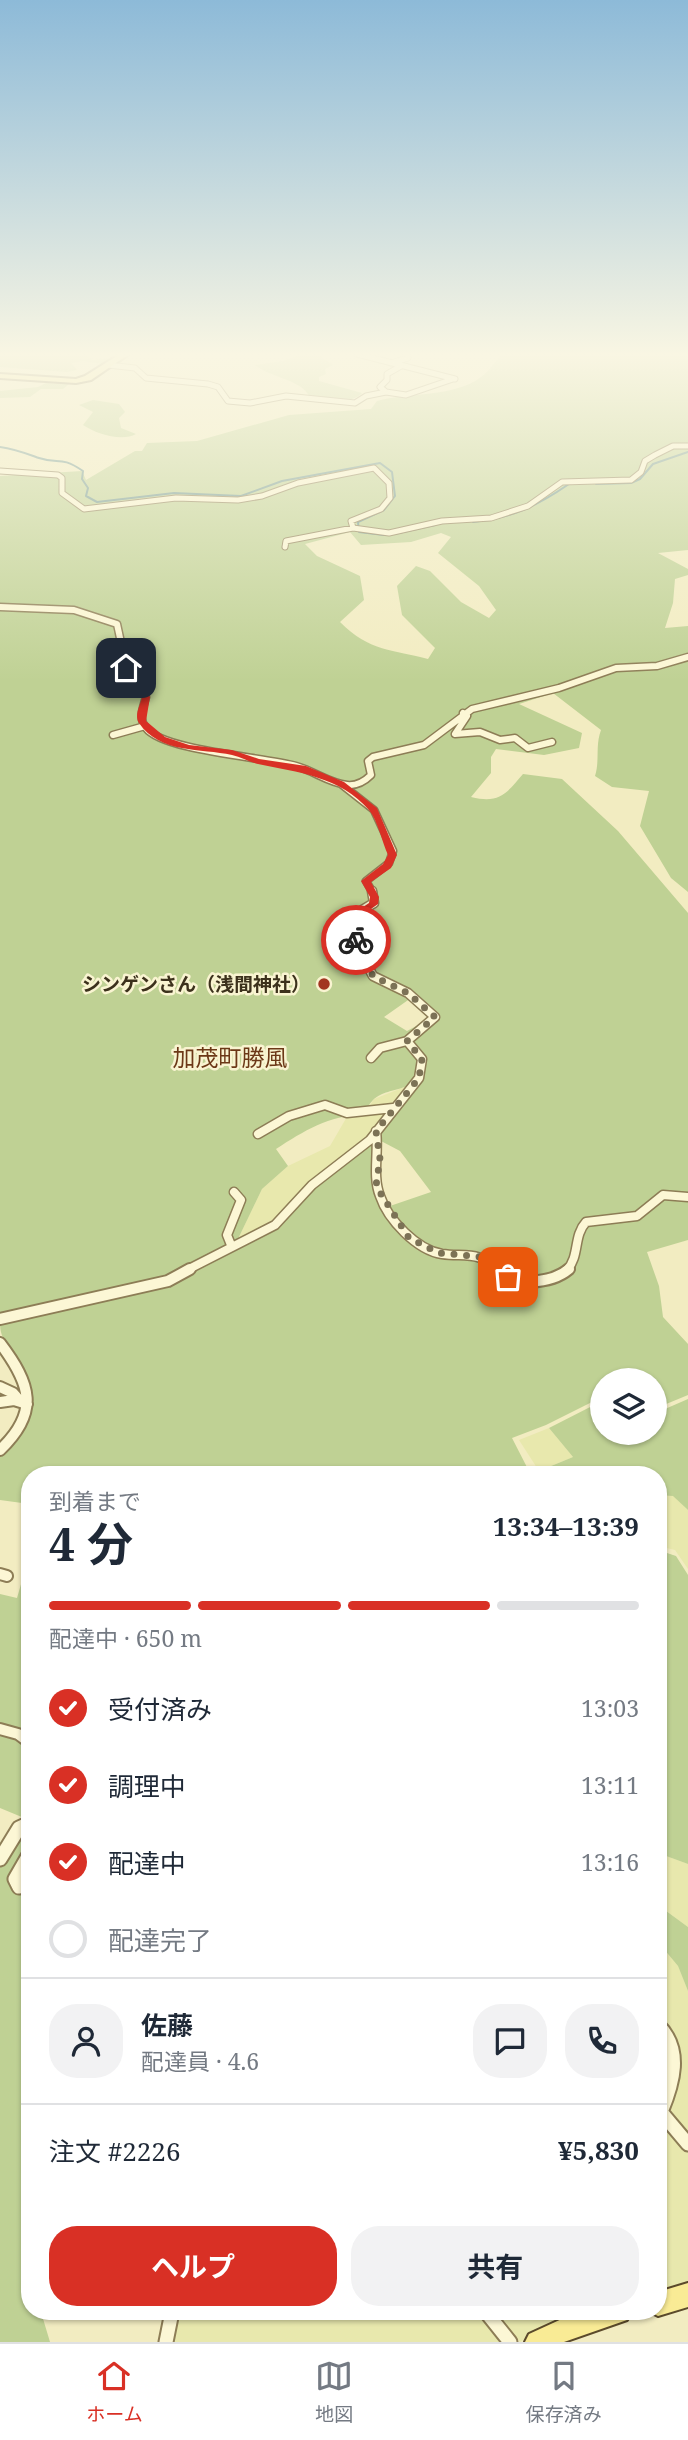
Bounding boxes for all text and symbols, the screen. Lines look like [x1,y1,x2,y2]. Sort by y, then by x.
pin [96,638,156,698]
icon: home [107,649,145,687]
courier [321,905,391,975]
icon: bike [337,921,375,959]
place label: シンゲンさん（浅間神社） [82,971,310,997]
marker: シンゲンさん（浅間神社） [316,976,332,992]
district label: 加茂町勝風 [173,1041,288,1073]
pin [478,1247,538,1307]
icon: bag [489,1258,527,1296]
map controls [590,1368,667,1445]
button: layers [590,1368,667,1445]
text: 到着まで [49,1485,141,1517]
text: 13:34–13:39 [493,1508,639,1544]
text: 4 分 [49,1512,133,1574]
text: 配達中 · 650 m [49,1622,202,1654]
icon: check [49,1689,87,1727]
text: 受付済み [108,1691,212,1727]
text: 13:03 [581,1692,639,1724]
icon: check [49,1766,87,1804]
text: 調理中 [108,1768,186,1804]
text: 13:11 [581,1769,639,1801]
icon: check [49,1843,87,1881]
text: 配達中 [108,1845,186,1881]
text: 13:16 [581,1846,639,1878]
text: 配達完了 [108,1922,212,1958]
button: person [49,2004,123,2078]
button: chat [473,2004,547,2078]
button: phone [565,2004,639,2078]
text: 佐藤 [141,2007,193,2043]
text: 配達員 · 4.6 [141,2045,259,2077]
text: ¥5,830 [558,2132,639,2168]
text: 注文 #2226 [49,2133,180,2169]
button: ヘルプ [49,2226,337,2306]
button: 共有 [351,2226,639,2306]
tab: ホーム [86,2357,143,2427]
tab: 地図 [315,2357,353,2427]
tab: 保存済み [526,2357,602,2427]

